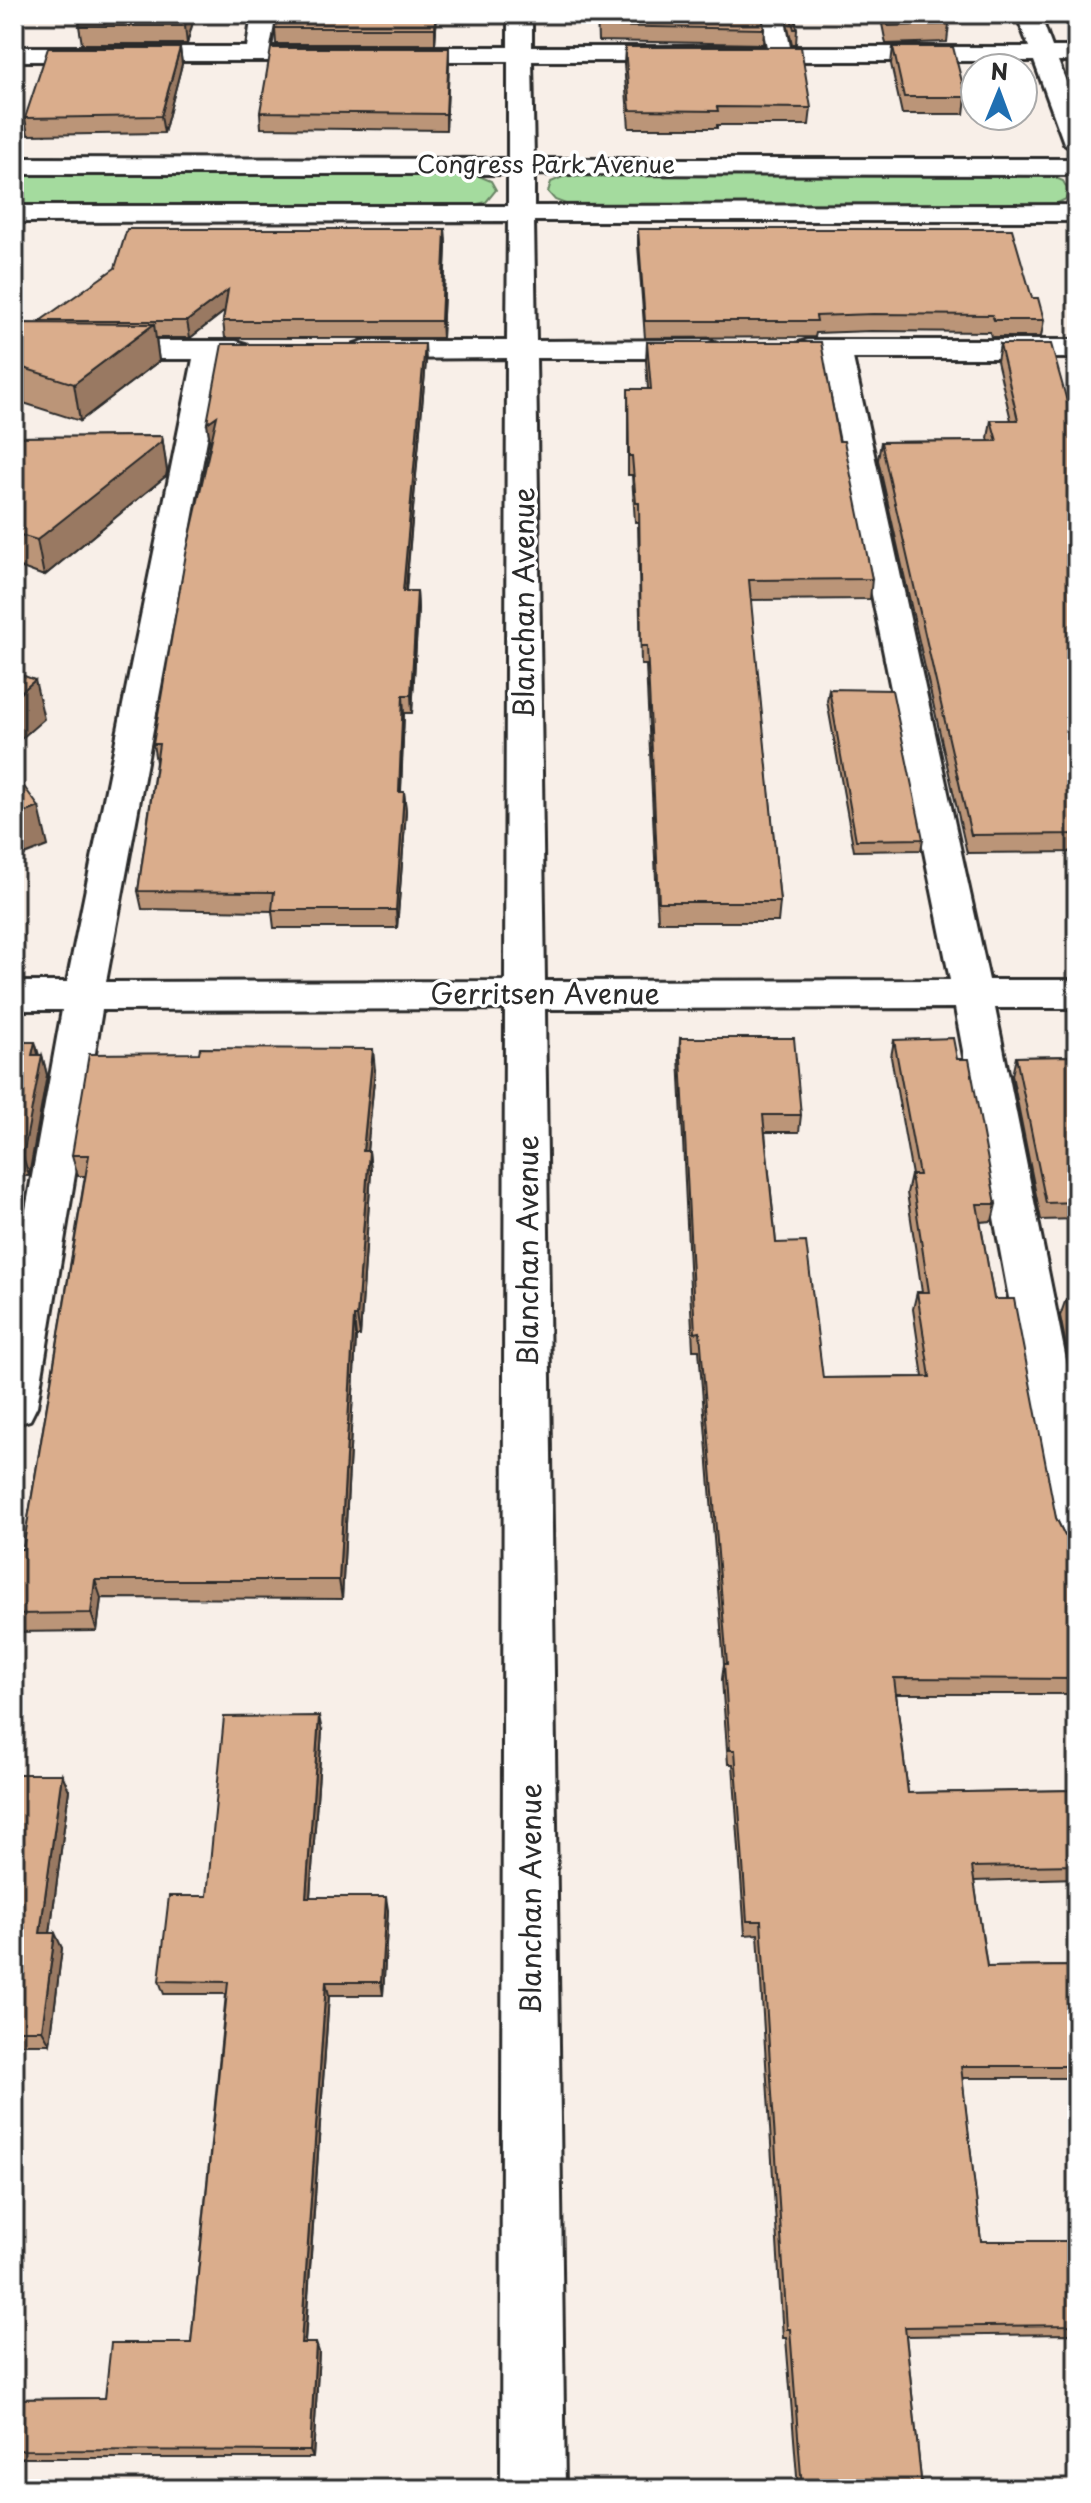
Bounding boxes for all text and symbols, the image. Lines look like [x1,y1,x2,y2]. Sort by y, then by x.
north arrow [959,52,1039,132]
text: N [990,54,1008,87]
street label: Congress Park Avenue [417,145,675,181]
street label: Blanchan Avenue [501,487,544,719]
street label: Gerritsen Avenue [430,971,660,1014]
street label: Blanchan Avenue [505,1135,548,1367]
street label: Blanchan Avenue [508,1783,551,2015]

